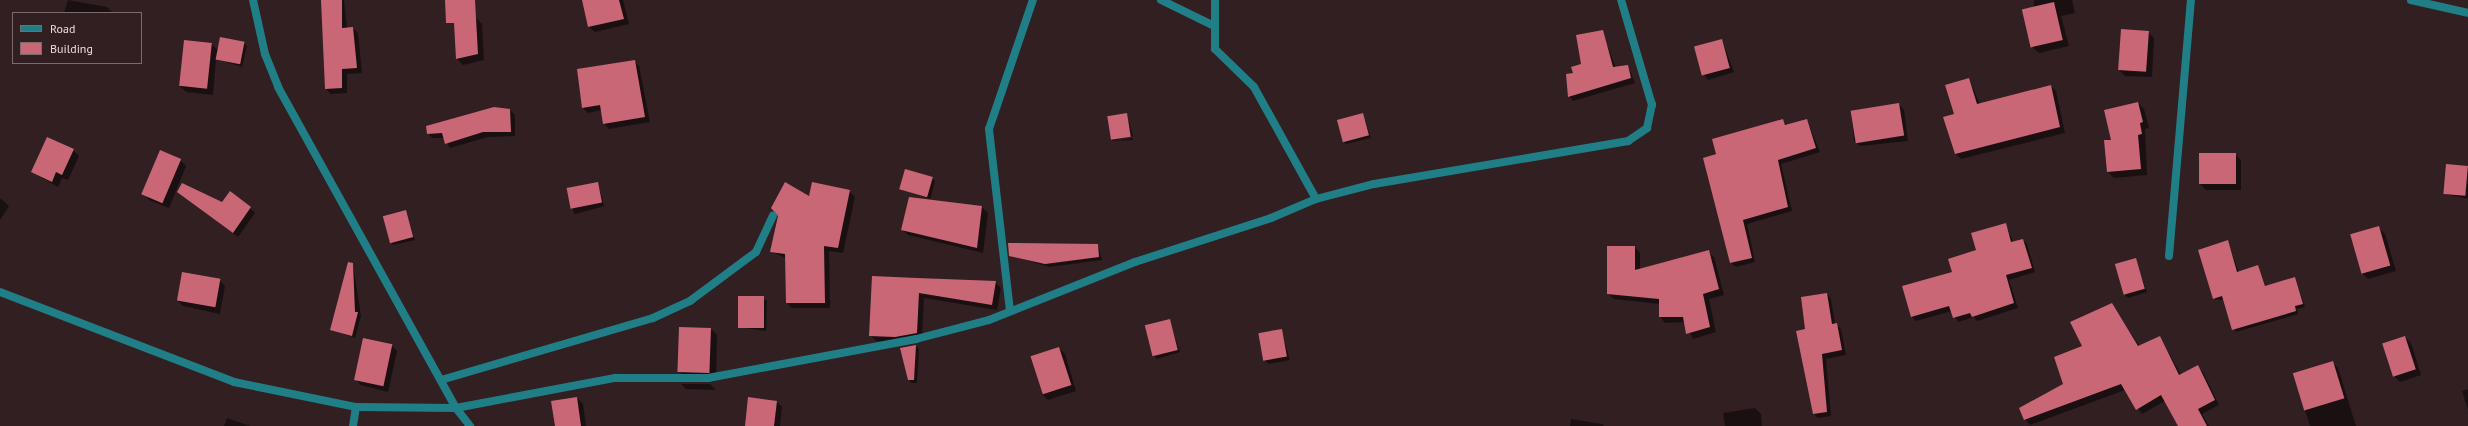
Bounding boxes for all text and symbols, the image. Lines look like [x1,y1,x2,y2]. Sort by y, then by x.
legend [12,12,142,64]
text: Road [50,21,75,36]
text: Building [50,41,93,56]

